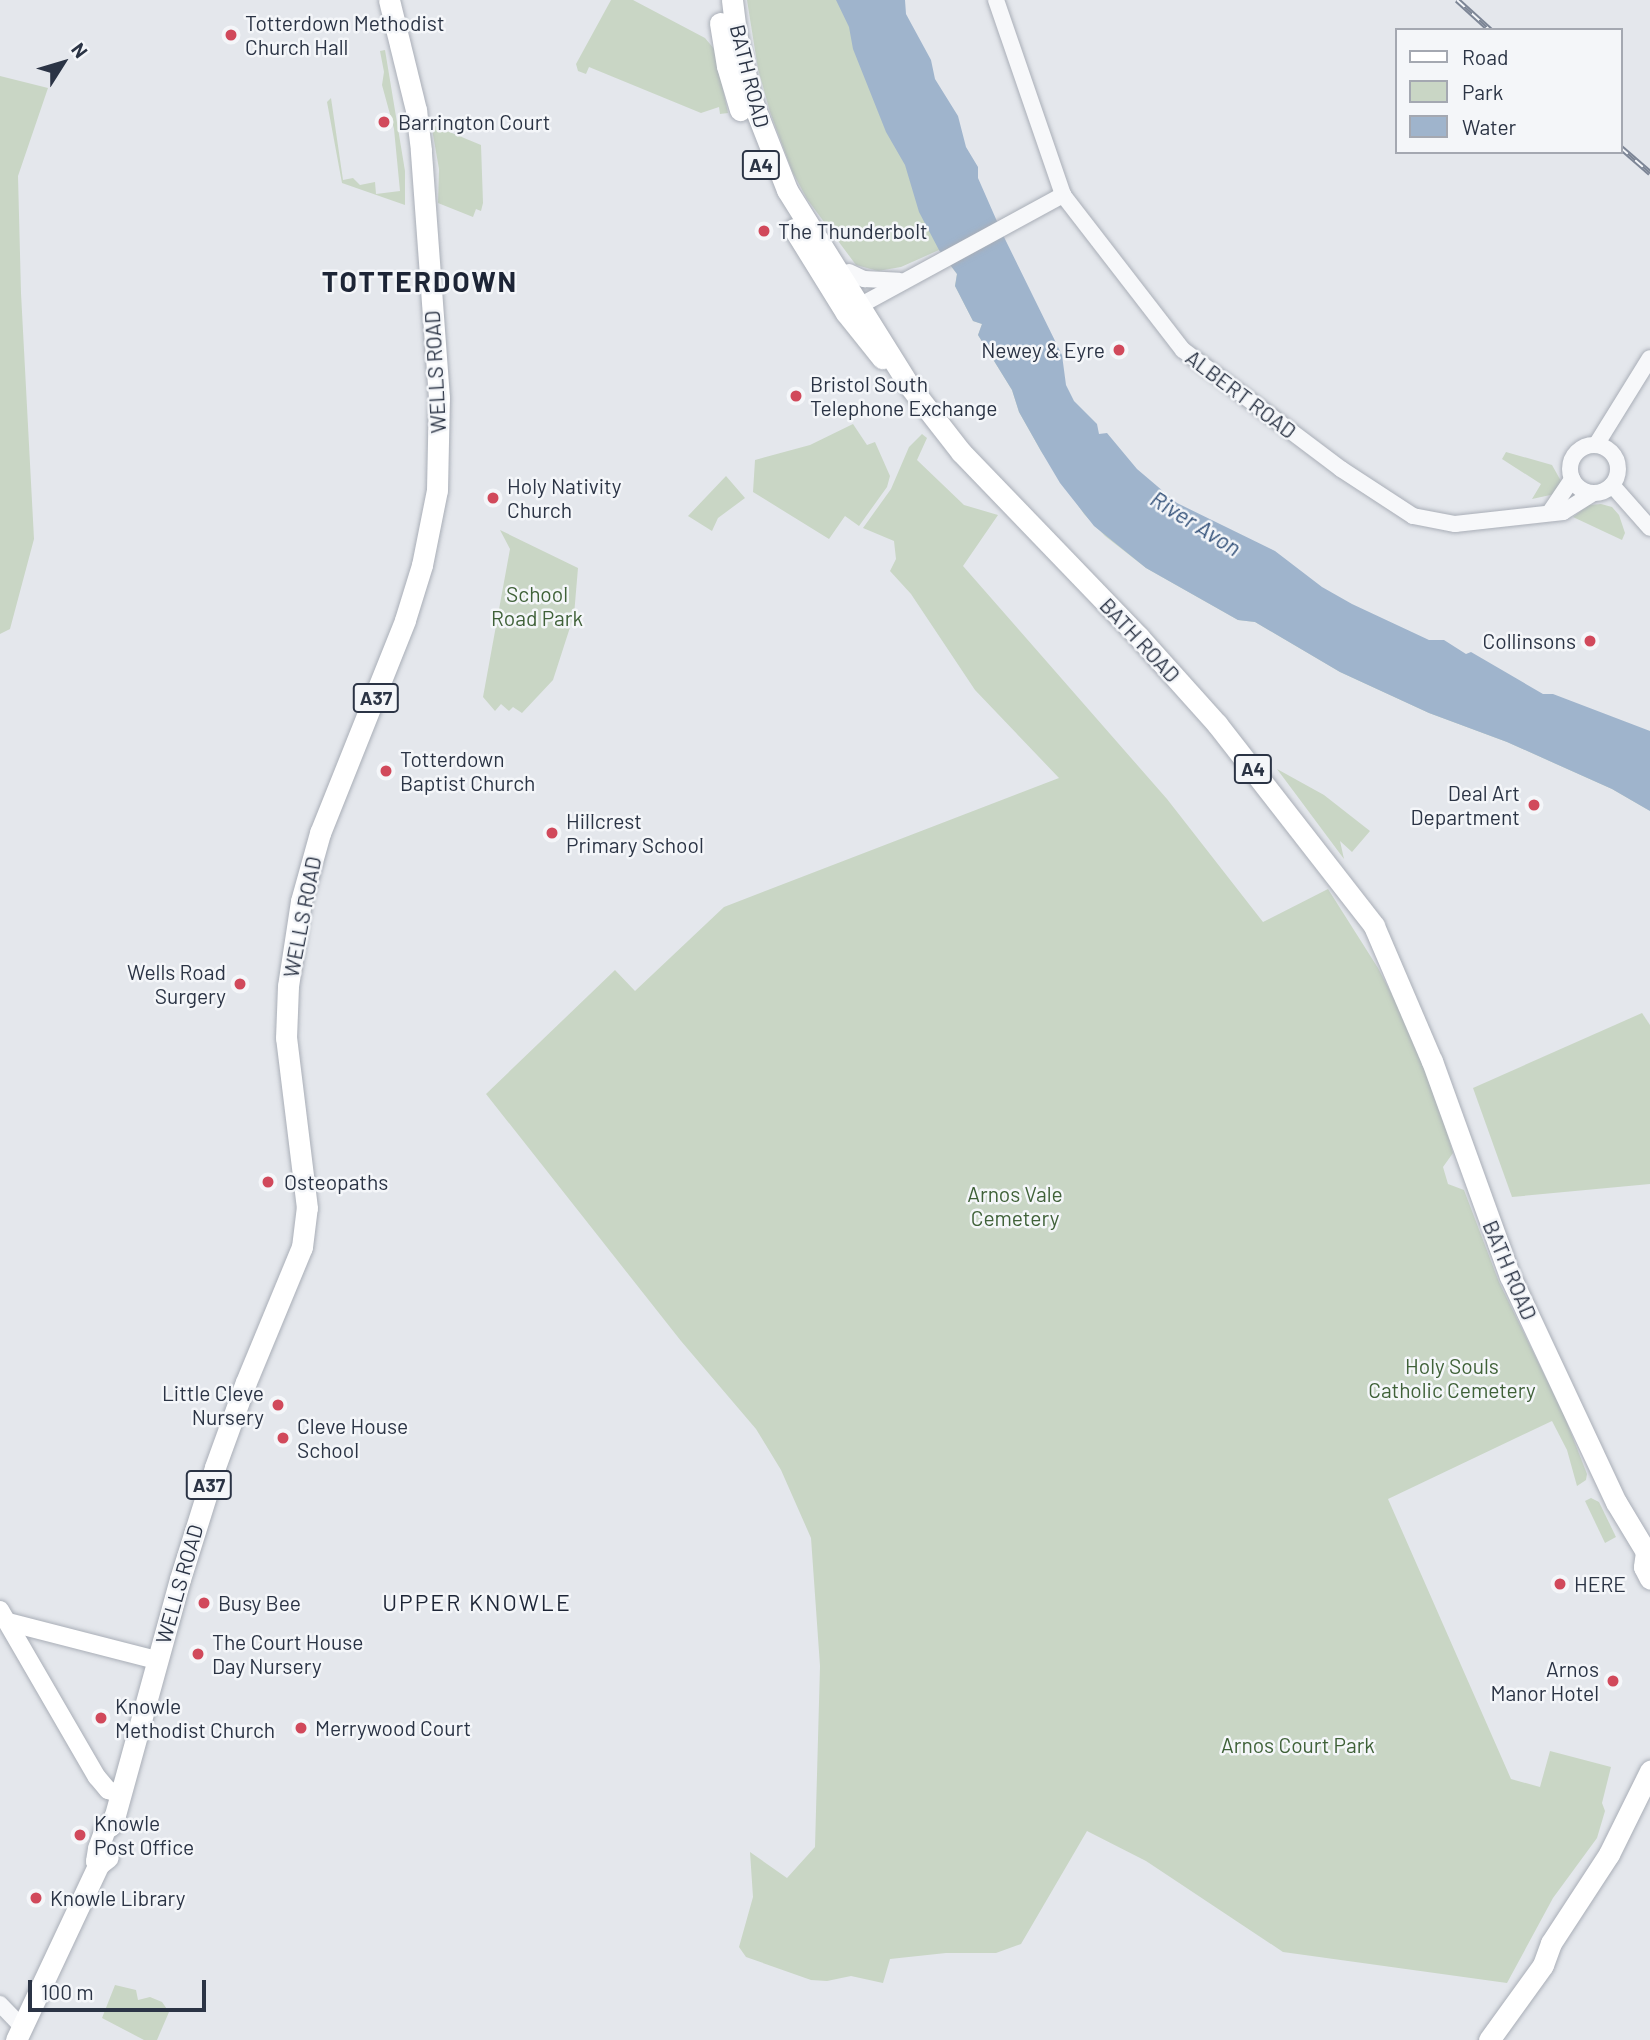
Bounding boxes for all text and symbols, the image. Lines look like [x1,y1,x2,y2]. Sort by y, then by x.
place label: Totterdown Methodist Church Hall [245,10,445,60]
street label: BATH ROAD [725,22,775,130]
marker: Totterdown Methodist Church Hall [223,27,239,43]
north arrow [28,28,98,98]
legend [1394,28,1622,154]
text: N [67,38,93,62]
text: Road [1462,44,1508,69]
text: Park [1462,79,1503,104]
place label: Barrington Court [398,109,550,135]
marker: Barrington Court [376,114,392,130]
text: Water [1462,114,1516,139]
road number: A4 [742,150,780,181]
place label: The Thunderbolt [778,218,928,244]
marker: The Thunderbolt [756,223,772,239]
district label: TOTTERDOWN [323,264,517,298]
street label: WELLS ROAD [419,310,451,434]
place label: Newey & Eyre [981,337,1105,363]
marker: Newey & Eyre [1111,342,1127,358]
street label: ALBERT ROAD [1181,344,1301,444]
place label: Bristol South Telephone Exchange [810,371,997,421]
marker: Bristol South Telephone Exchange [788,388,804,404]
place label: Holy Nativity Church [507,473,621,523]
water label: River Avon [1146,484,1246,562]
marker: Holy Nativity Church [485,490,501,506]
park label: School Road Park [491,581,583,631]
street label: BATH ROAD [1095,593,1185,687]
place label: Collinsons [1483,628,1576,654]
marker: Collinsons [1582,633,1598,649]
road number: A37 [352,682,400,713]
place label: Totterdown Baptist Church [400,746,535,796]
road number: A4 [1234,754,1272,784]
marker: Totterdown Baptist Church [378,763,394,779]
place label: Deal Art Department [1411,780,1520,830]
marker: Deal Art Department [1526,797,1542,813]
place label: Hillcrest Primary School [566,808,704,858]
marker: Hillcrest Primary School [544,825,560,841]
street label: WELLS ROAD [278,854,326,980]
place label: Wells Road Surgery [127,959,226,1009]
marker: Wells Road Surgery [232,976,248,992]
place label: Osteopaths [284,1169,388,1195]
marker: Osteopaths [258,1172,278,1192]
park label: Arnos Vale Cemetery [967,1181,1063,1231]
street label: BATH ROAD [1478,1216,1542,1324]
park label: Holy Souls Catholic Cemetery [1368,1353,1536,1403]
place label: Little Cleve Nursery [162,1380,264,1430]
marker: Little Cleve Nursery [270,1397,286,1413]
place label: Cleve House School [297,1413,408,1463]
marker: Cleve House School [275,1430,291,1446]
road number: A37 [184,1470,234,1500]
street label: WELLS ROAD [150,1522,208,1646]
place label: HERE [1574,1571,1626,1597]
marker: HERE [1552,1576,1568,1592]
district label: UPPER KNOWLE [384,1588,570,1616]
place label: Busy Bee [218,1590,301,1616]
marker: Busy Bee [196,1595,212,1611]
place label: The Court House Day Nursery [212,1629,363,1679]
marker: The Court House Day Nursery [190,1646,206,1662]
place label: Arnos Manor Hotel [1490,1656,1599,1706]
marker: Arnos Manor Hotel [1605,1673,1621,1689]
place label: Knowle Methodist Church [115,1693,275,1743]
marker: Knowle Methodist Church [93,1710,109,1726]
place label: Merrywood Court [315,1715,471,1741]
marker: Merrywood Court [293,1720,309,1736]
park label: Arnos Court Park [1221,1732,1375,1758]
place label: Knowle Post Office [94,1810,194,1860]
marker: Knowle Post Office [72,1827,88,1843]
place label: Knowle Library [50,1885,185,1911]
marker: Knowle Library [28,1890,44,1906]
scale bar [32,1966,210,2010]
text: 100 m [41,1979,94,2004]

